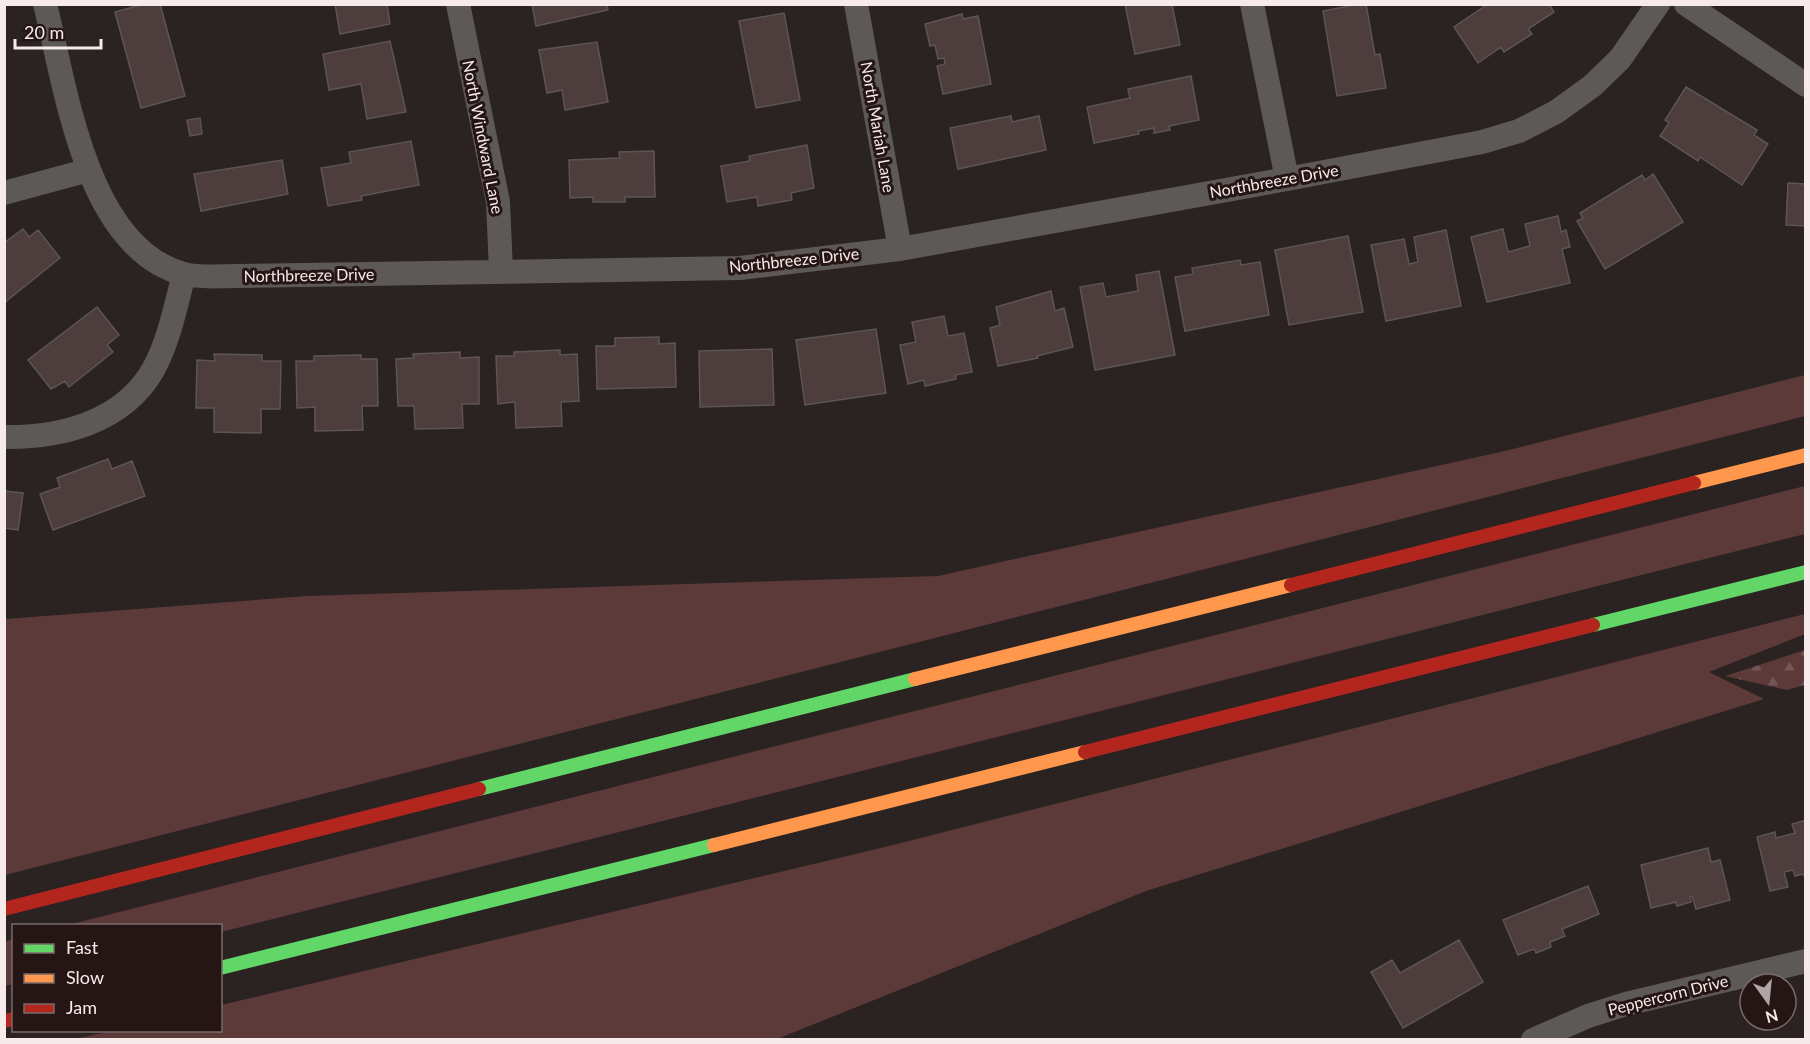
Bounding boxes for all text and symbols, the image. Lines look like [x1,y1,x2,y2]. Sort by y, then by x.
scale bar [15,12,100,50]
text: 20 m [24,21,64,43]
street label: North Windward Lane [459,58,508,215]
street label: North Mariah Lane [858,60,899,194]
street label: Northbreeze Drive [1208,160,1340,201]
street label: Northbreeze Drive [728,243,860,276]
street label: Northbreeze Drive [244,264,374,285]
legend [12,924,222,1032]
text: Fast [66,936,99,958]
text: Slow [66,966,104,988]
street label: Peppercorn Drive [1606,970,1730,1019]
north arrow [1738,972,1798,1032]
text: Jam [66,996,97,1018]
text: N [1764,1006,1780,1028]

